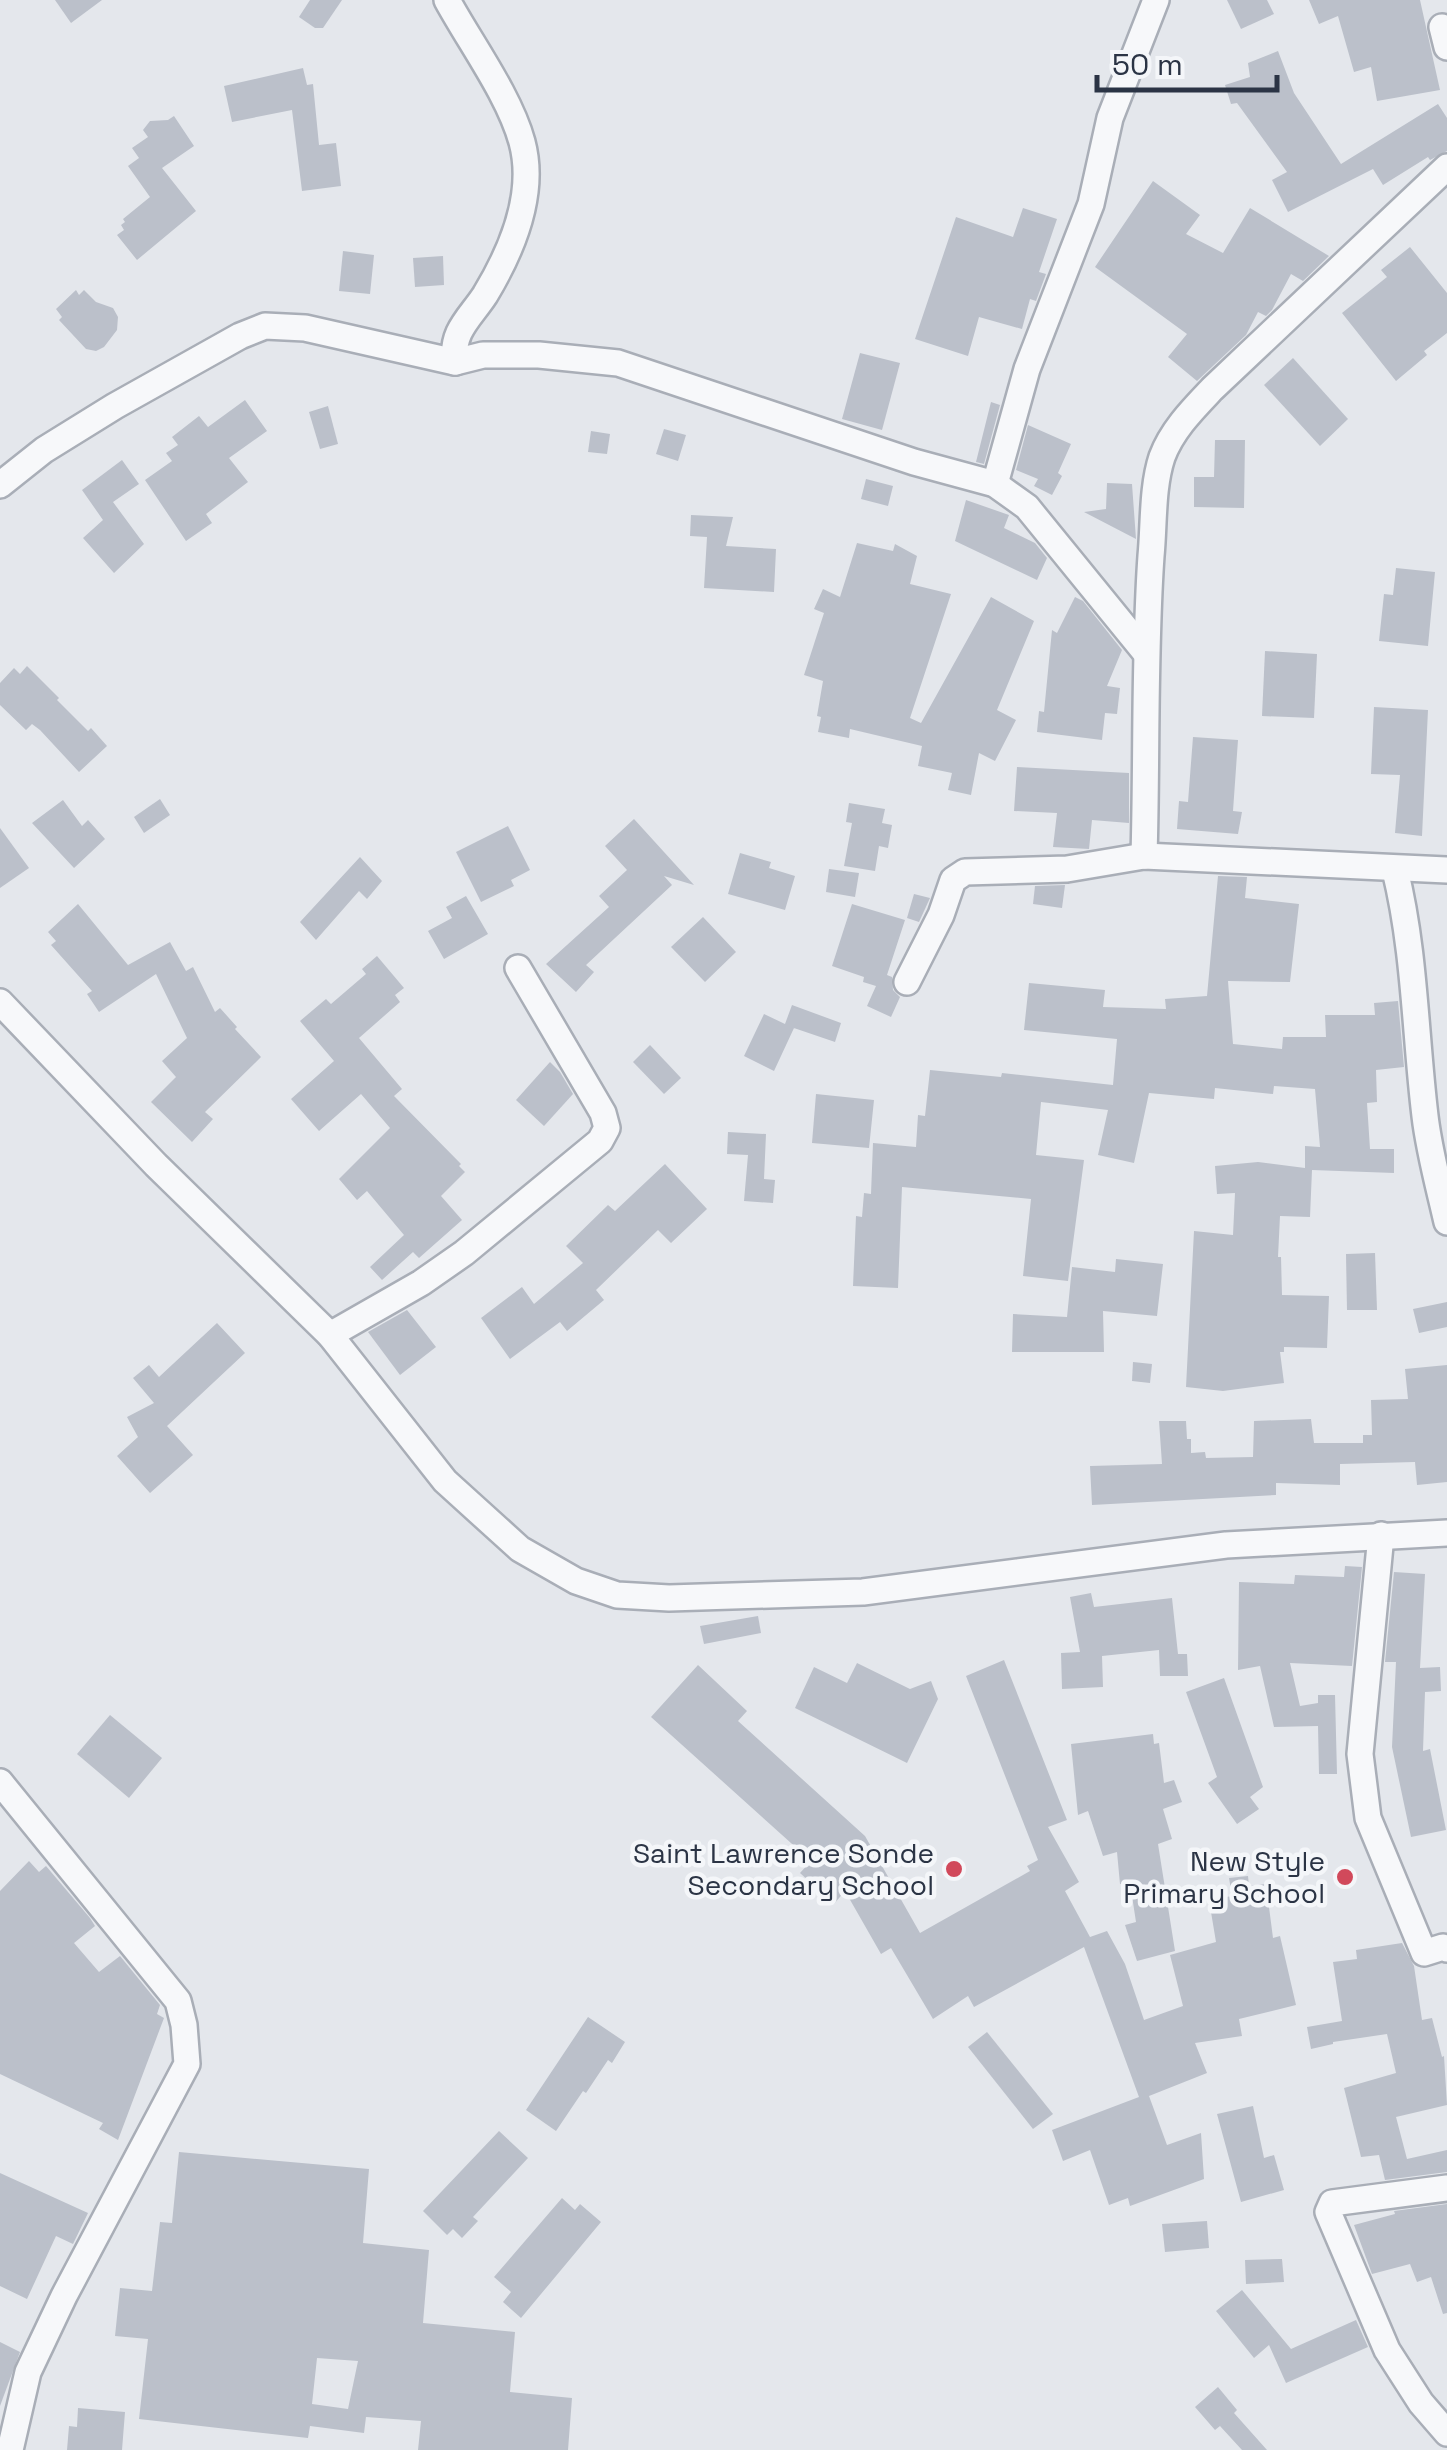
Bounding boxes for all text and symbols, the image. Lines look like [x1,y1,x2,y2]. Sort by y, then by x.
scale bar [1097,30,1277,92]
text: 50 m [1112,45,1183,84]
place label: Saint Lawrence Sonde Secondary School [633,1835,934,1903]
place label: New Style Primary School [1123,1843,1325,1911]
marker: Saint Lawrence Sonde Secondary School [943,1858,965,1880]
marker: New Style Primary School [1334,1866,1356,1888]

